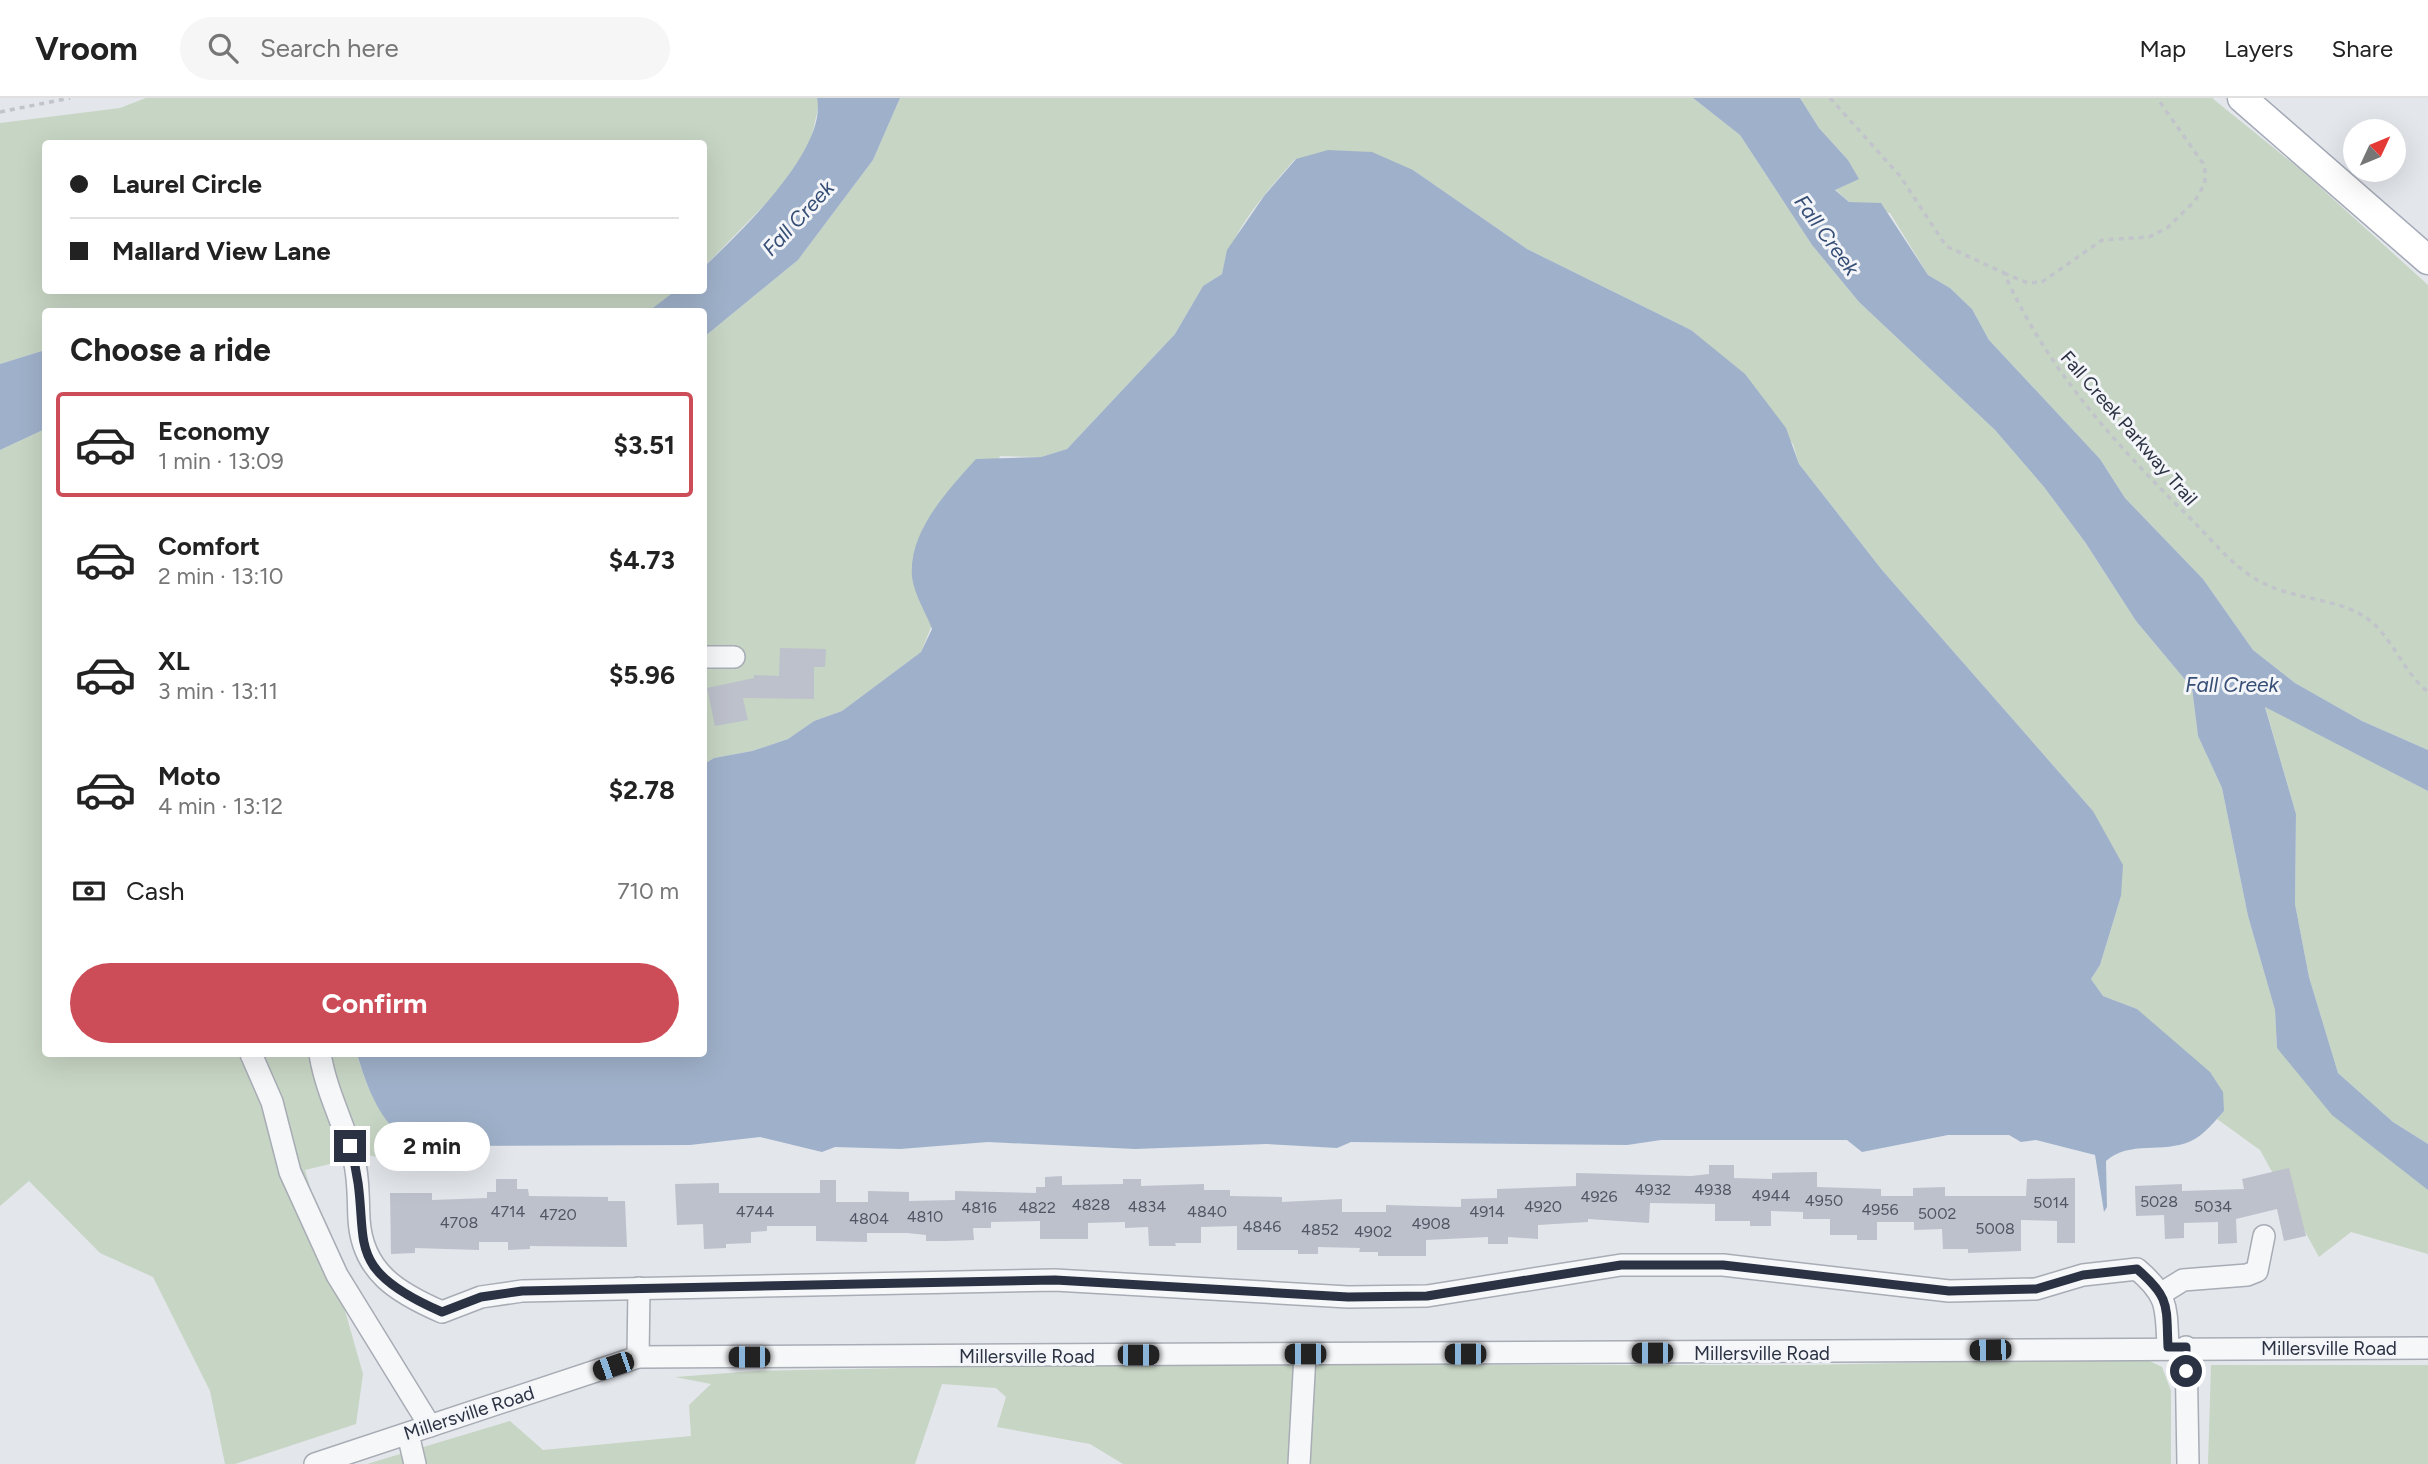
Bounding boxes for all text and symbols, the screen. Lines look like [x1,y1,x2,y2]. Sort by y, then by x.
search box [180,17,670,80]
text: Vroom [35,29,138,68]
icon: search [204,29,242,67]
text: Search here [260,32,399,64]
text: Map [2139,34,2186,63]
text: Layers [2224,34,2293,63]
text: Share [2331,34,2393,63]
north arrow [2343,119,2406,182]
map controls [2343,119,2406,182]
text: Laurel Circle [112,168,262,200]
water label: Fall Creek [757,175,840,261]
water label: Fall Creek [1789,190,1865,281]
text: Mallard View Lane [112,235,331,267]
text: Choose a ride [70,331,271,369]
street label: Fall Creek Parkway Trail [2056,346,2202,510]
icon: car [74,413,137,476]
text: Economy [158,415,270,447]
text: $3.51 [614,429,675,461]
text: 1 min · 13:09 [158,447,284,475]
icon: car [74,528,137,591]
text: Comfort [158,530,260,562]
text: $4.73 [609,544,675,576]
text: 2 min · 13:10 [158,562,284,590]
icon: car [74,643,137,706]
text: XL [158,645,190,677]
text: $5.96 [609,659,675,691]
water label: Fall Creek [2185,672,2280,697]
text: 3 min · 13:11 [158,677,278,705]
icon: car [74,758,137,821]
text: Moto [158,760,221,792]
text: $2.78 [609,774,675,806]
text: 4 min · 13:12 [158,792,283,820]
icon: cash [70,872,108,910]
text: Cash [126,875,185,907]
text: 710 m [617,877,679,905]
button: Confirm [70,963,679,1043]
callout: 2 min [374,1122,490,1170]
route end [334,1130,366,1162]
text: 2 min [403,1132,461,1160]
house number: 4932 [1635,1180,1671,1199]
house number: 4938 [1694,1180,1732,1199]
house number: 4944 [1752,1186,1790,1205]
house number: 4926 [1581,1187,1618,1206]
house number: 4950 [1805,1191,1843,1210]
house number: 5028 [2140,1192,2178,1211]
house number: 5014 [2033,1193,2069,1212]
house number: 4828 [1072,1195,1110,1214]
house number: 4834 [1128,1197,1166,1216]
house number: 4920 [1524,1197,1562,1216]
house number: 5034 [2194,1197,2232,1216]
house number: 4816 [961,1198,997,1217]
house number: 4822 [1018,1198,1056,1217]
house number: 4956 [1861,1200,1899,1219]
house number: 4714 [490,1202,526,1221]
house number: 4744 [736,1202,774,1221]
house number: 4840 [1187,1202,1227,1221]
house number: 4914 [1469,1202,1505,1221]
house number: 5002 [1918,1204,1956,1223]
house number: 4720 [539,1205,577,1224]
house number: 4810 [907,1207,943,1226]
house number: 4804 [849,1209,889,1228]
house number: 4708 [440,1213,478,1232]
house number: 4908 [1411,1214,1451,1233]
house number: 4846 [1243,1217,1281,1236]
house number: 5008 [1975,1219,2015,1238]
house number: 4852 [1301,1220,1339,1239]
house number: 4902 [1354,1222,1392,1241]
street label: Millersville Road [2261,1337,2397,1360]
car [1969,1339,2012,1361]
street label: Millersville Road [1694,1342,1830,1365]
car [1632,1343,1674,1364]
car [1285,1344,1327,1365]
car [1445,1344,1487,1365]
street label: Millersville Road [959,1345,1095,1368]
car [1118,1345,1160,1366]
car [729,1347,771,1368]
car [590,1349,637,1383]
route start [2170,1355,2202,1387]
street label: Millersville Road [401,1381,537,1445]

